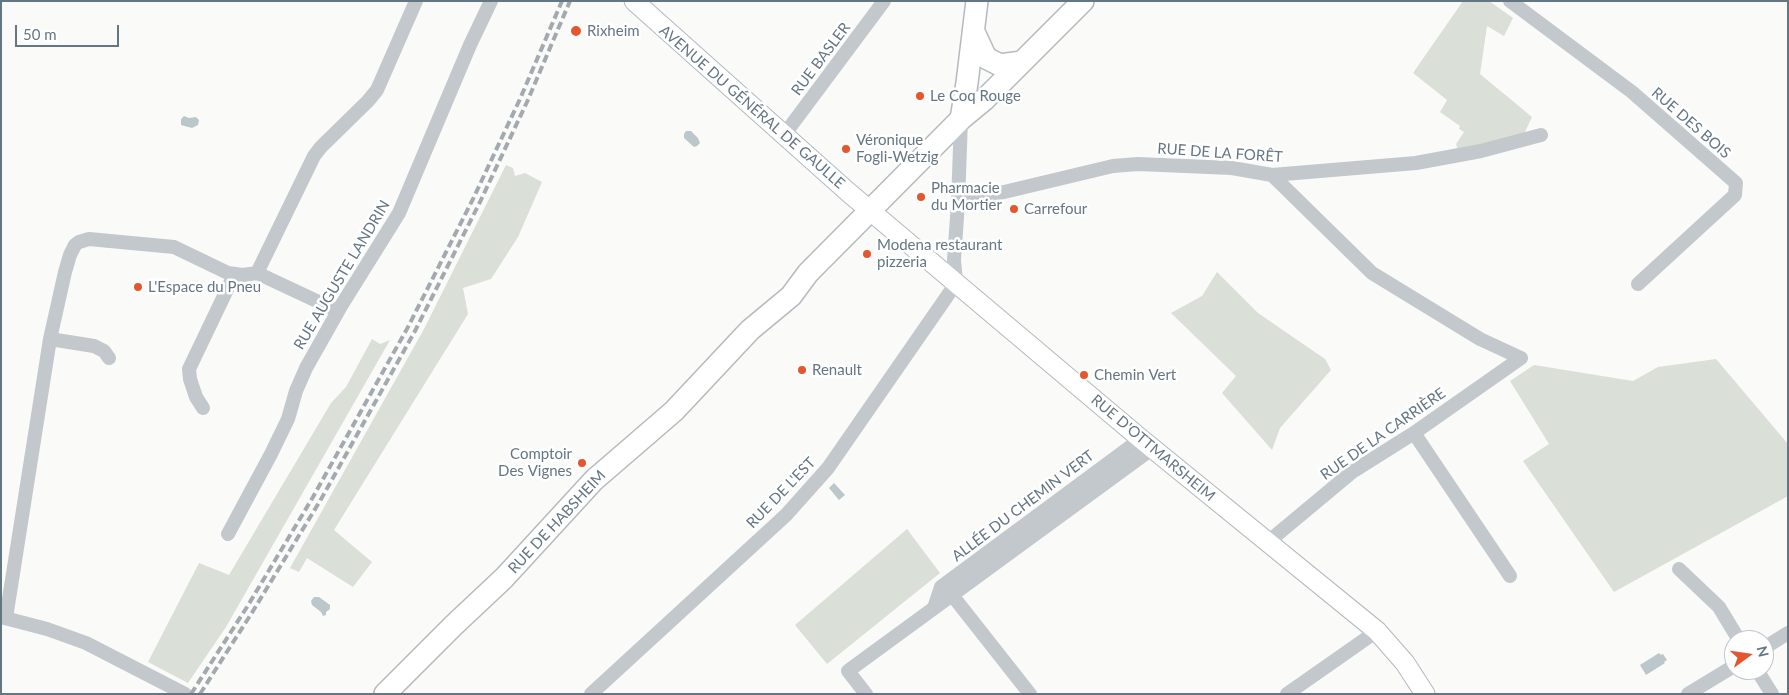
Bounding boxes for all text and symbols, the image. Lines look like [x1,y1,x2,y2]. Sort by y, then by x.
scale bar [18,15,121,47]
street label: RUE BASLER [788,19,854,99]
street label: AVENUE DU GÉNÉRAL DE GAULLE [656,21,848,193]
place label: Rixheim [587,22,640,40]
marker: Rixheim [569,24,583,38]
text: 50 m [23,25,57,43]
street label: RUE DES BOIS [1648,84,1734,162]
place label: Le Coq Rouge [930,87,1021,105]
marker: Le Coq Rouge [914,90,926,102]
place label: Véronique Fogli-Wetzig [856,131,939,166]
street label: RUE DE LA FORÊT [1157,140,1283,166]
marker: Véronique Fogli-Wetzig [840,143,852,155]
place label: Pharmacie du Mortier [931,179,1002,214]
marker: Pharmacie du Mortier [915,191,927,203]
street label: RUE AUGUSTE LANDRIN [290,197,394,353]
place label: Carrefour [1024,200,1087,218]
marker: Carrefour [1008,203,1020,215]
place label: Modena restaurant pizzeria [877,236,1002,271]
marker: Modena restaurant pizzeria [861,248,873,260]
place label: L'Espace du Pneu [148,278,261,296]
marker: L'Espace du Pneu [132,281,144,293]
place label: Renault [812,361,862,379]
marker: Renault [796,364,808,376]
place label: Chemin Vert [1094,366,1176,384]
marker: Chemin Vert [1078,369,1090,381]
street label: RUE DE LA CARRIÈRE [1317,384,1449,484]
street label: RUE D'OTTMARSHEIM [1087,391,1219,505]
place label: Comptoir Des Vignes [498,445,572,480]
street label: ALLÉE DU CHEMIN VERT [948,447,1098,565]
street label: RUE DE L'EST [743,454,819,532]
marker: Comptoir Des Vignes [576,457,588,469]
street label: RUE DE HABSHEIM [505,467,609,577]
north arrow [1724,630,1774,680]
text: N [1754,644,1773,659]

